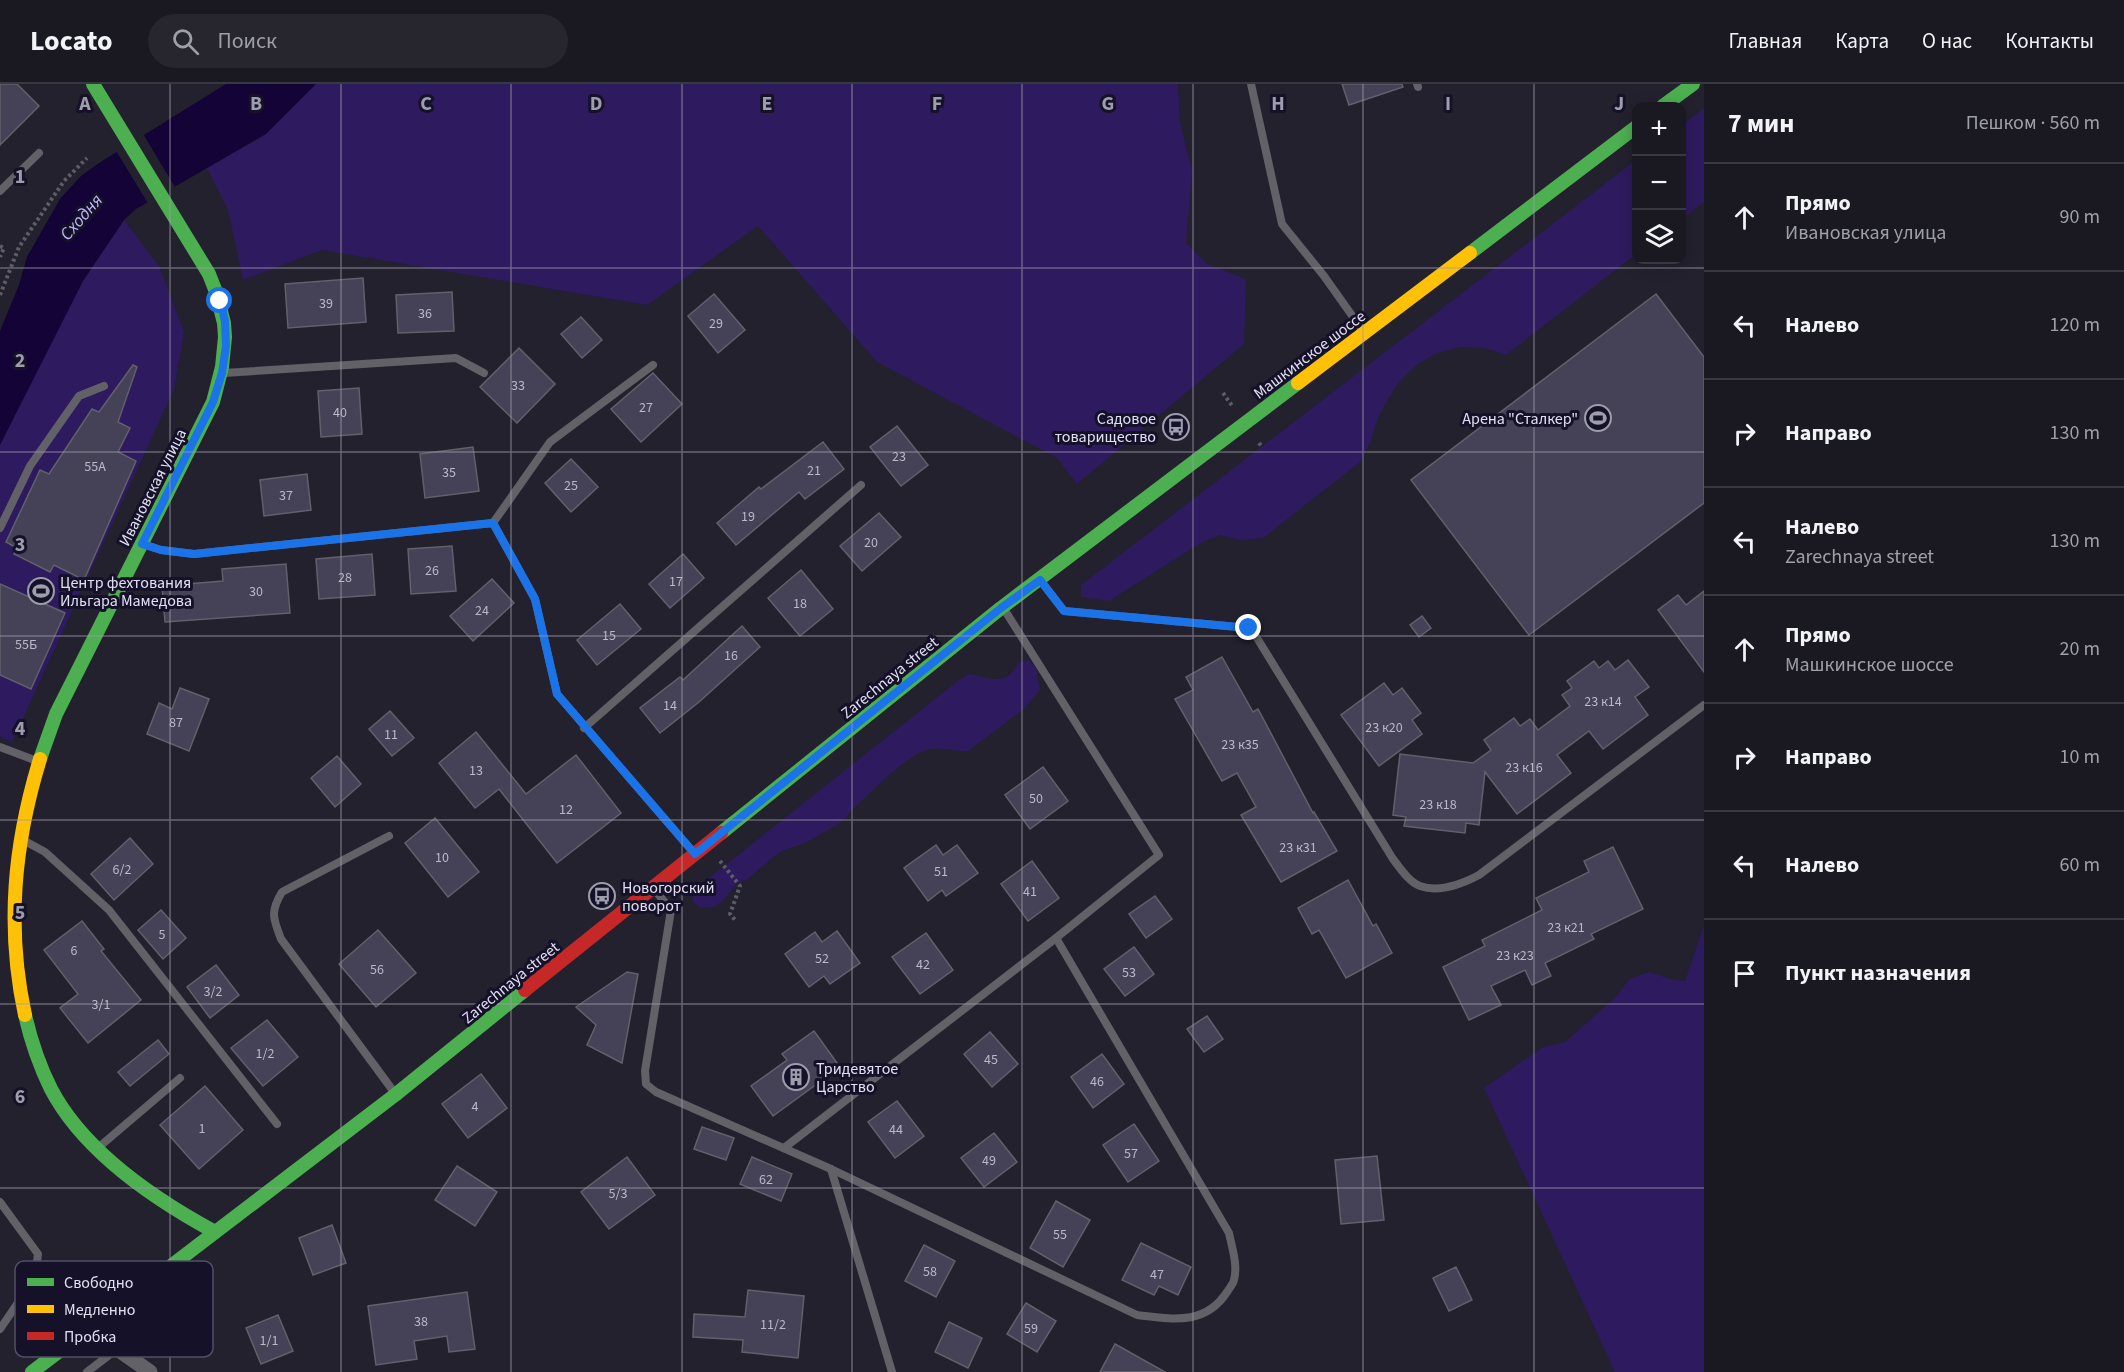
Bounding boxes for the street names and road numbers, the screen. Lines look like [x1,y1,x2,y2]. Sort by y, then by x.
street label: Машкинское шоссе [1249,305,1370,404]
street label: Ивановская улица [114,425,192,550]
street label: Zarechnaya street [836,631,943,724]
street label: Zarechnaya street [457,936,564,1029]

